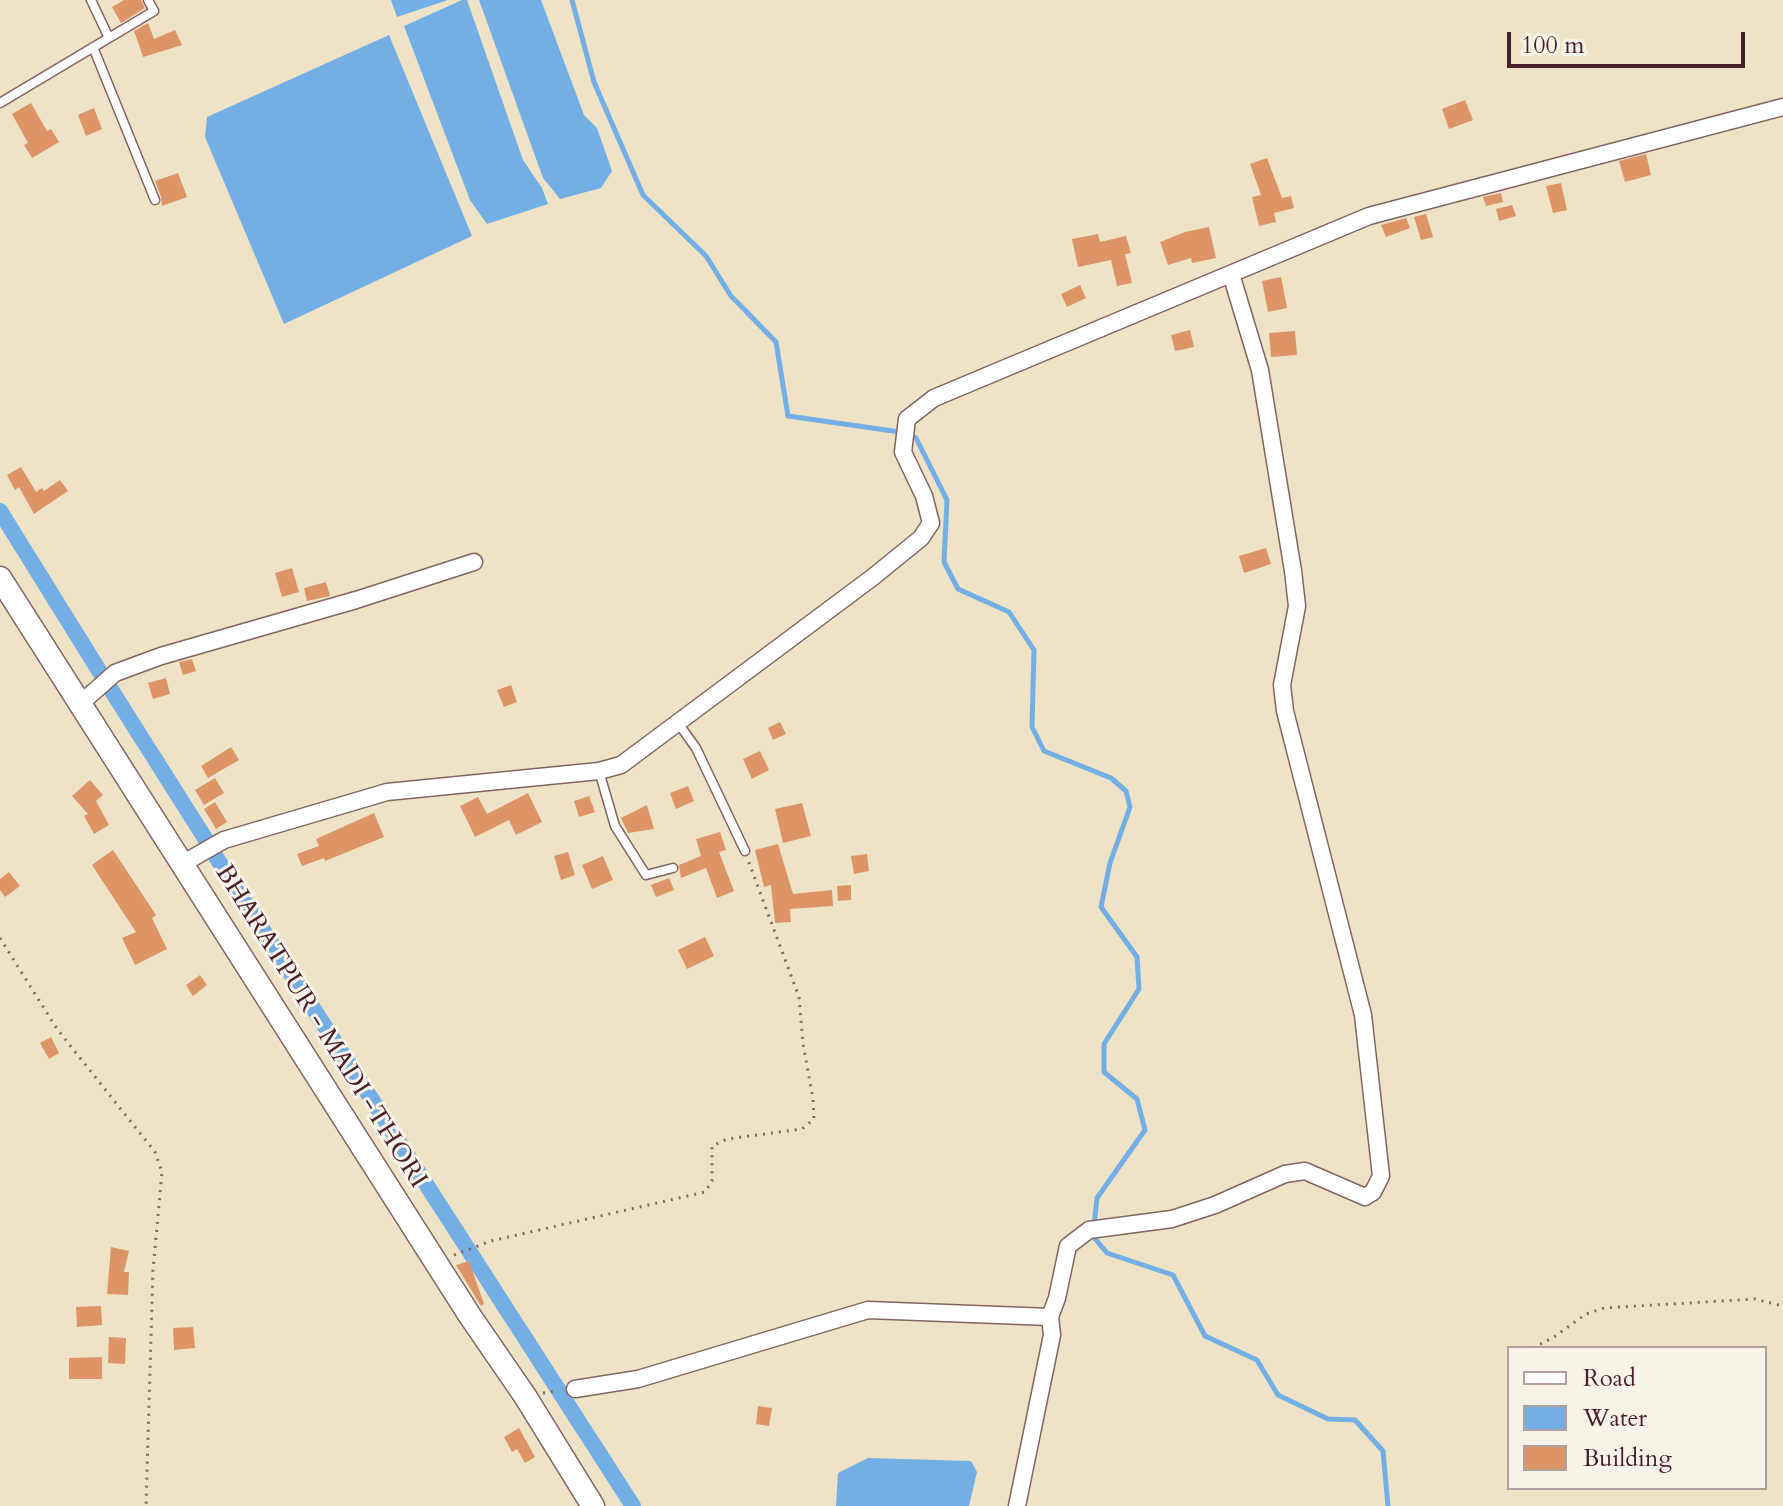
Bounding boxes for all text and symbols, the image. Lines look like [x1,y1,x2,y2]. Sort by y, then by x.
scale bar [1511,16,1749,66]
text: 100 m [1521,29,1585,62]
street label: BHARATPUR - MADI -THORI [207,860,433,1194]
legend [1507,1346,1767,1490]
text: Road [1583,1362,1636,1395]
text: Water [1583,1402,1647,1435]
text: Building [1583,1442,1672,1475]

